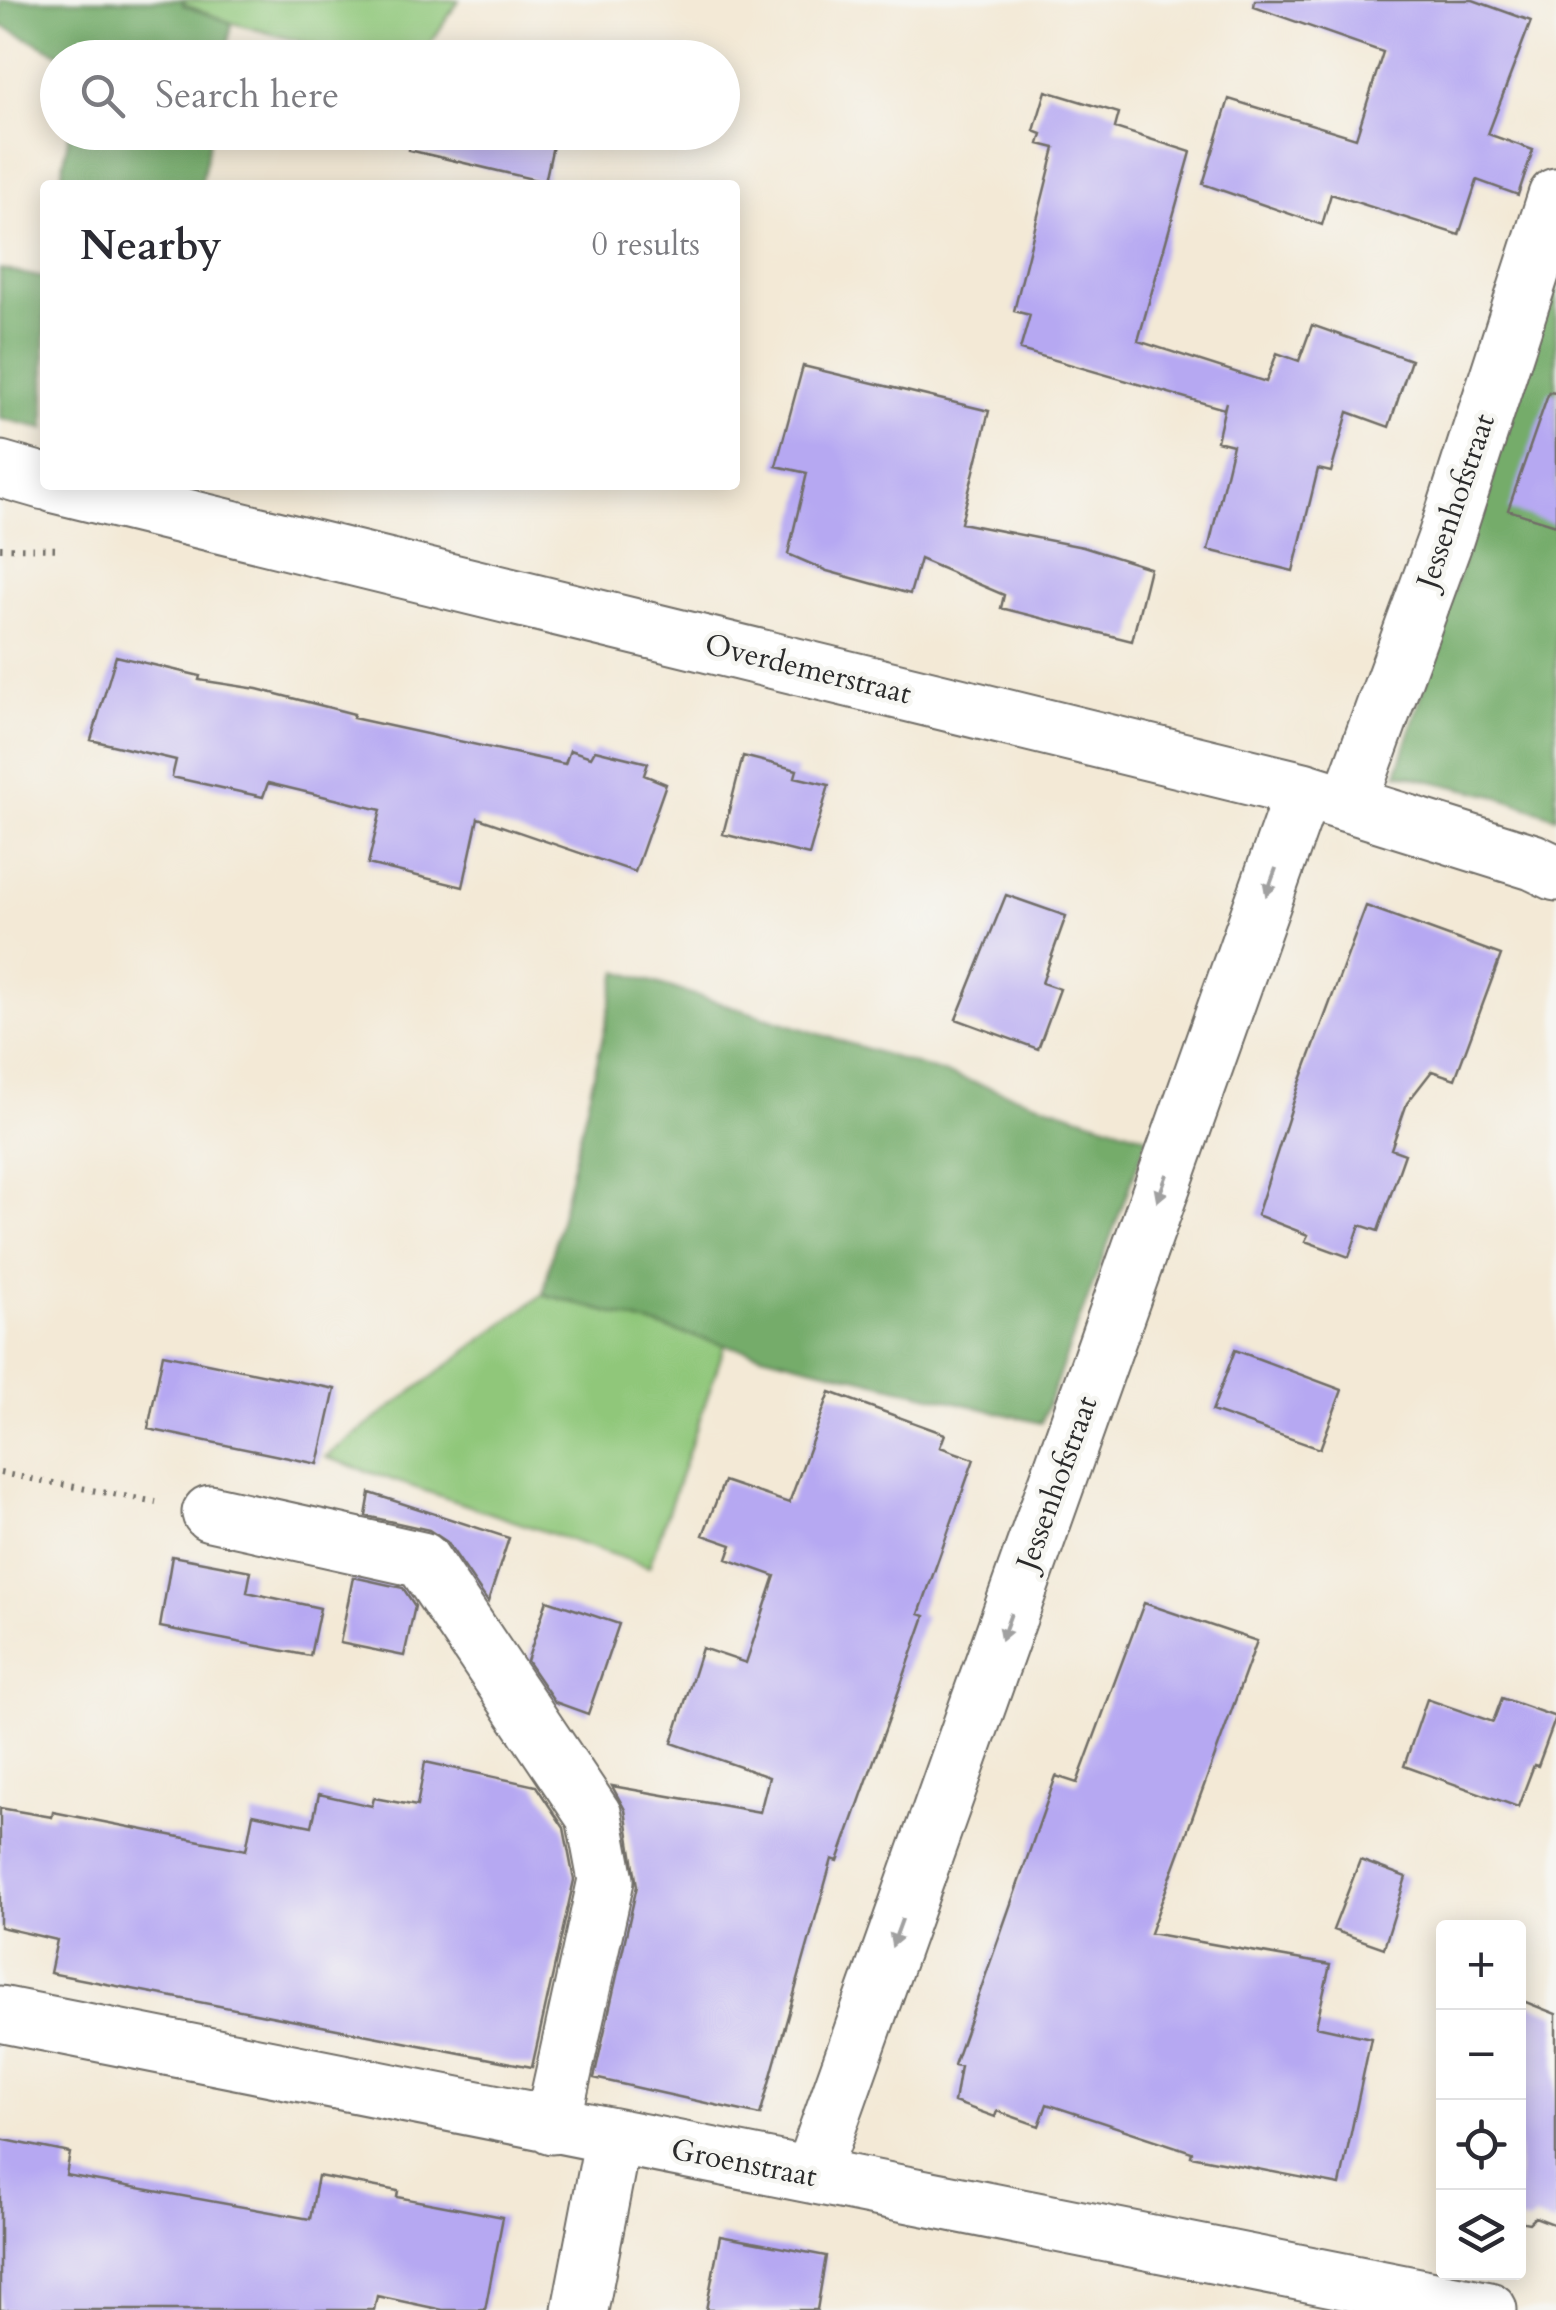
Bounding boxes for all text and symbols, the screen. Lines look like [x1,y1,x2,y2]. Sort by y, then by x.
search box [40,40,740,150]
icon: search [75,68,130,123]
text: Search here [155,69,339,121]
text: Nearby [80,217,222,274]
text: 0 results [592,223,700,267]
street label: Jessenhofstraat [1406,408,1505,598]
street label: Overdemerstraat [701,624,916,715]
one-way arrow [1263,868,1278,898]
one-way arrow [1154,1174,1169,1204]
street label: Jessenhofstraat [1005,1390,1108,1579]
one-way arrow [998,1612,1013,1642]
one-way arrow [889,1918,904,1948]
map controls [1436,1920,1526,2280]
button: + [1436,1920,1526,2010]
button: − [1436,2010,1526,2100]
button: locate [1436,2100,1526,2190]
street label: Groenstraat [668,2129,821,2197]
button: layers [1436,2190,1526,2280]

